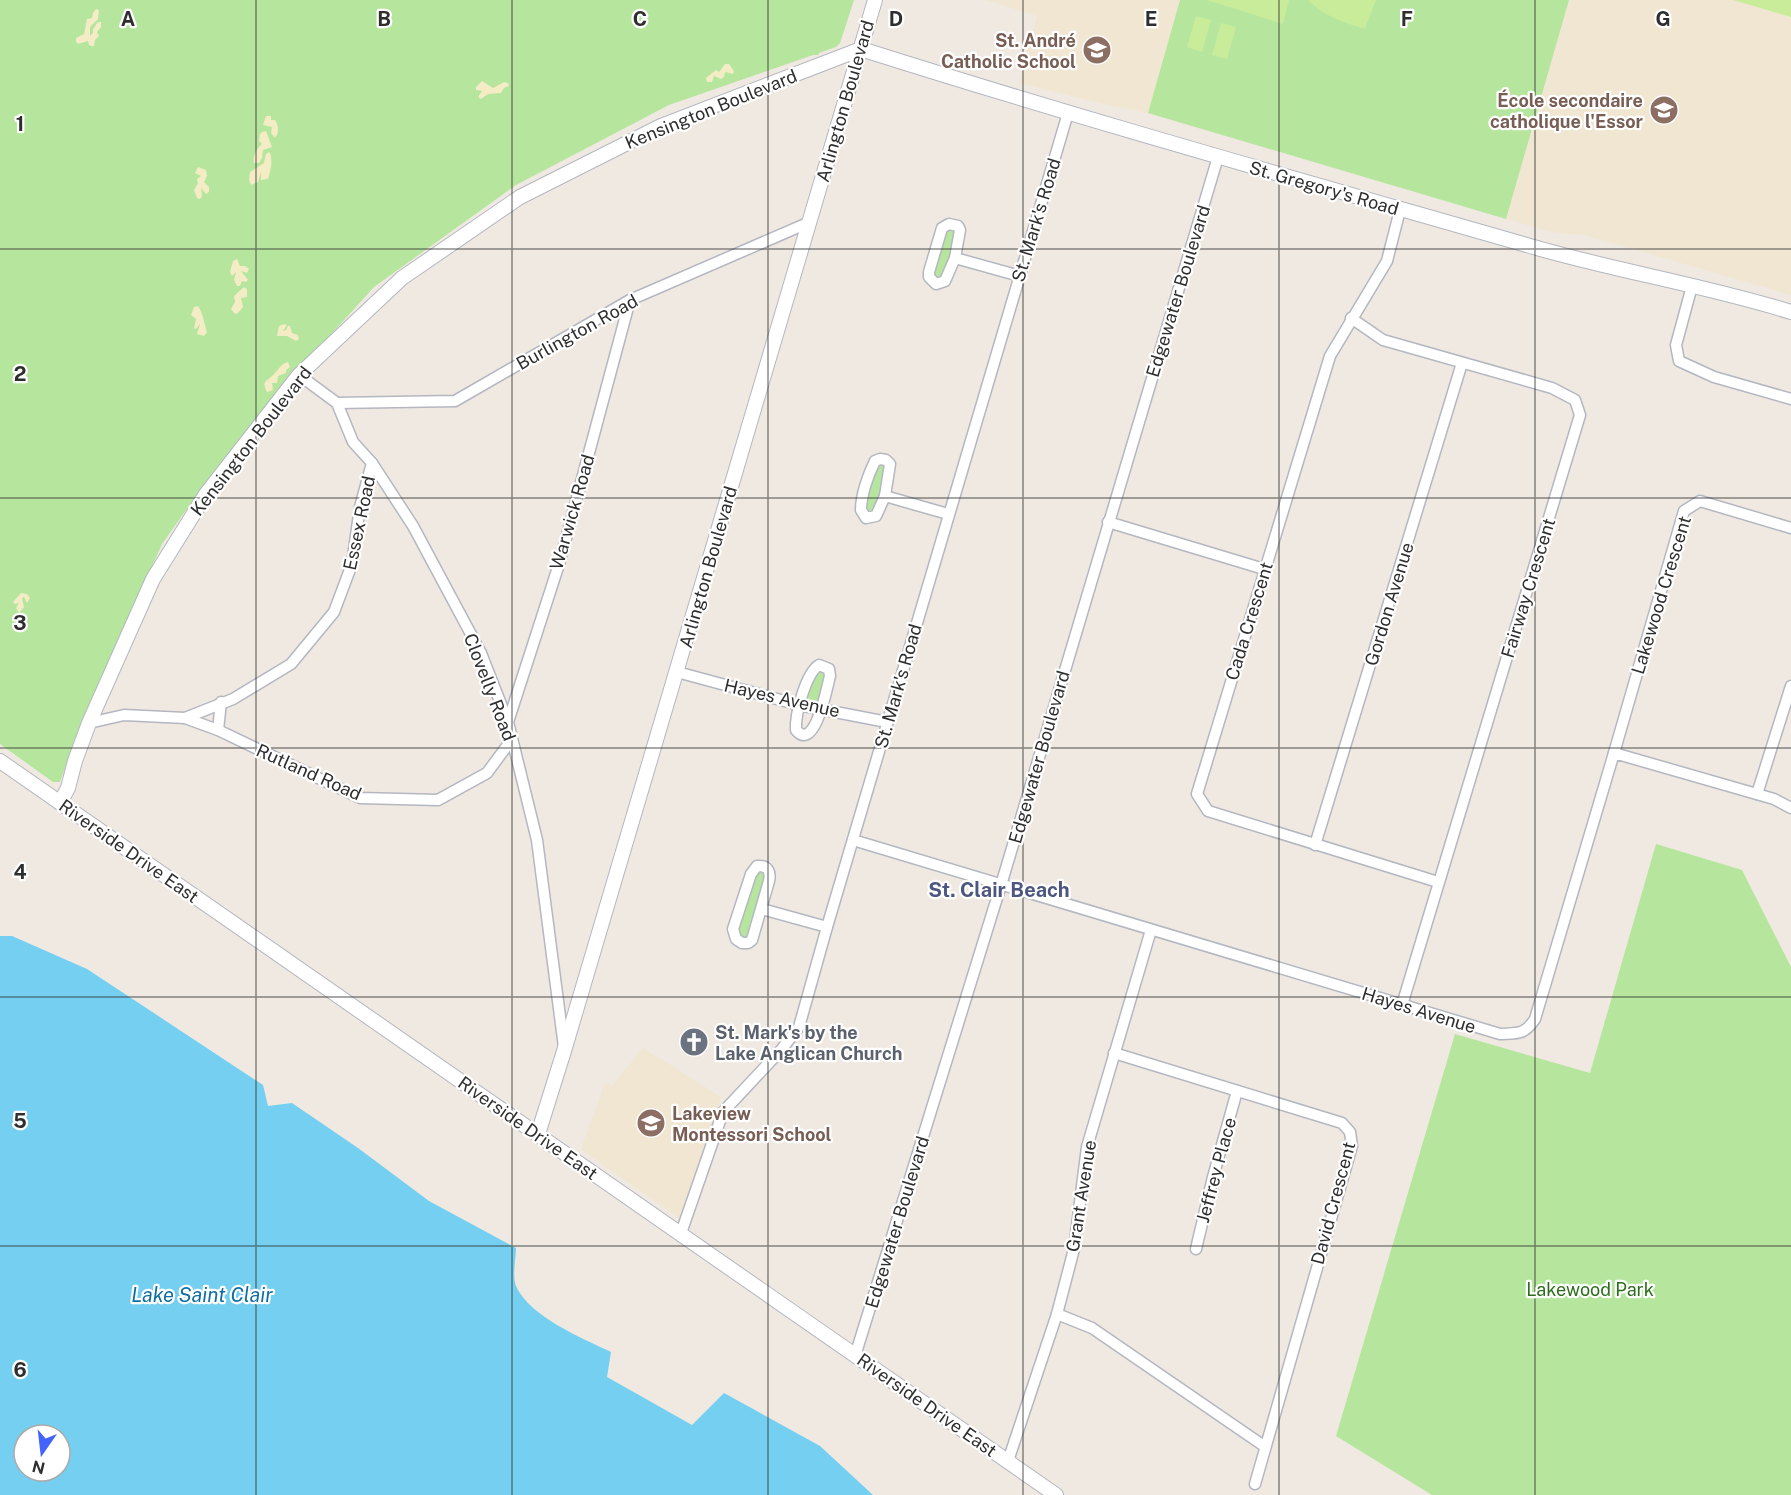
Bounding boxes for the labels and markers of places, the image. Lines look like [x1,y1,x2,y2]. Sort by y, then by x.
place label: St. André Catholic School [941,30,1076,72]
school or university icon: St. André Catholic School [1081,34,1113,66]
place label: École secondaire catholique l'Essor [1490,89,1644,132]
school or university icon: École secondaire catholique l'Essor [1648,94,1680,126]
place label: St. Mark's by the Lake Anglican Church [715,1022,902,1064]
church icon: St. Mark's by the Lake Anglican Church [678,1026,710,1058]
place label: Lakeview Montessori School [672,1103,832,1145]
school or university icon: Lakeview Montessori School [635,1107,667,1139]

